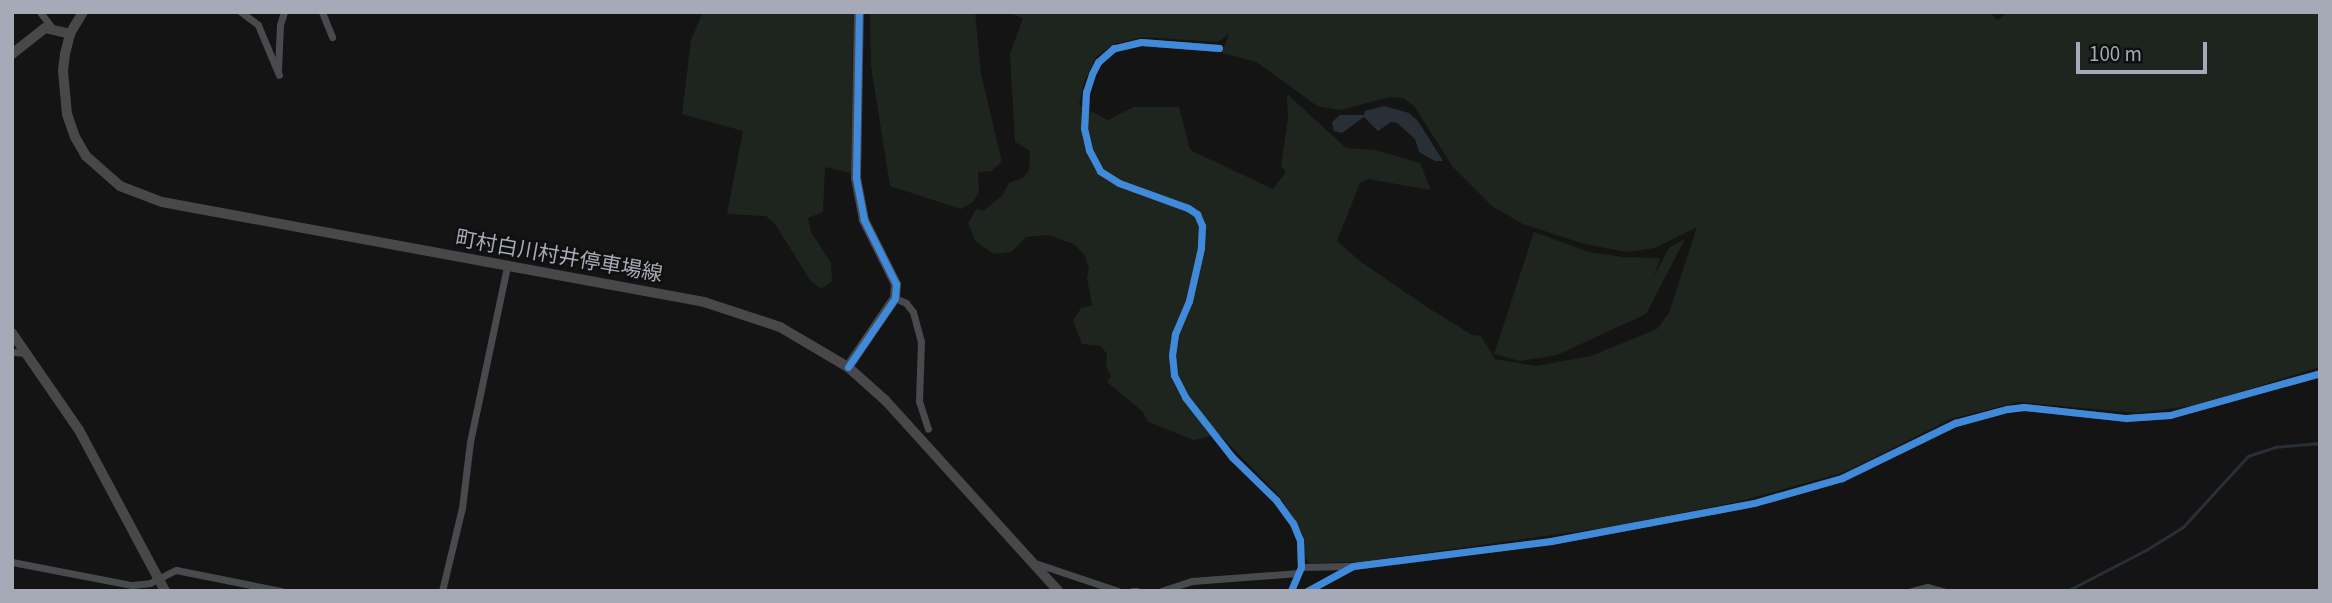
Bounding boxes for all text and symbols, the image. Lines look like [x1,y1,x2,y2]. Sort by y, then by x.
scale bar [2080,28,2211,72]
text: 100 m [2089,39,2142,69]
street label: 町村白川村井停車場線 [453,225,665,287]

